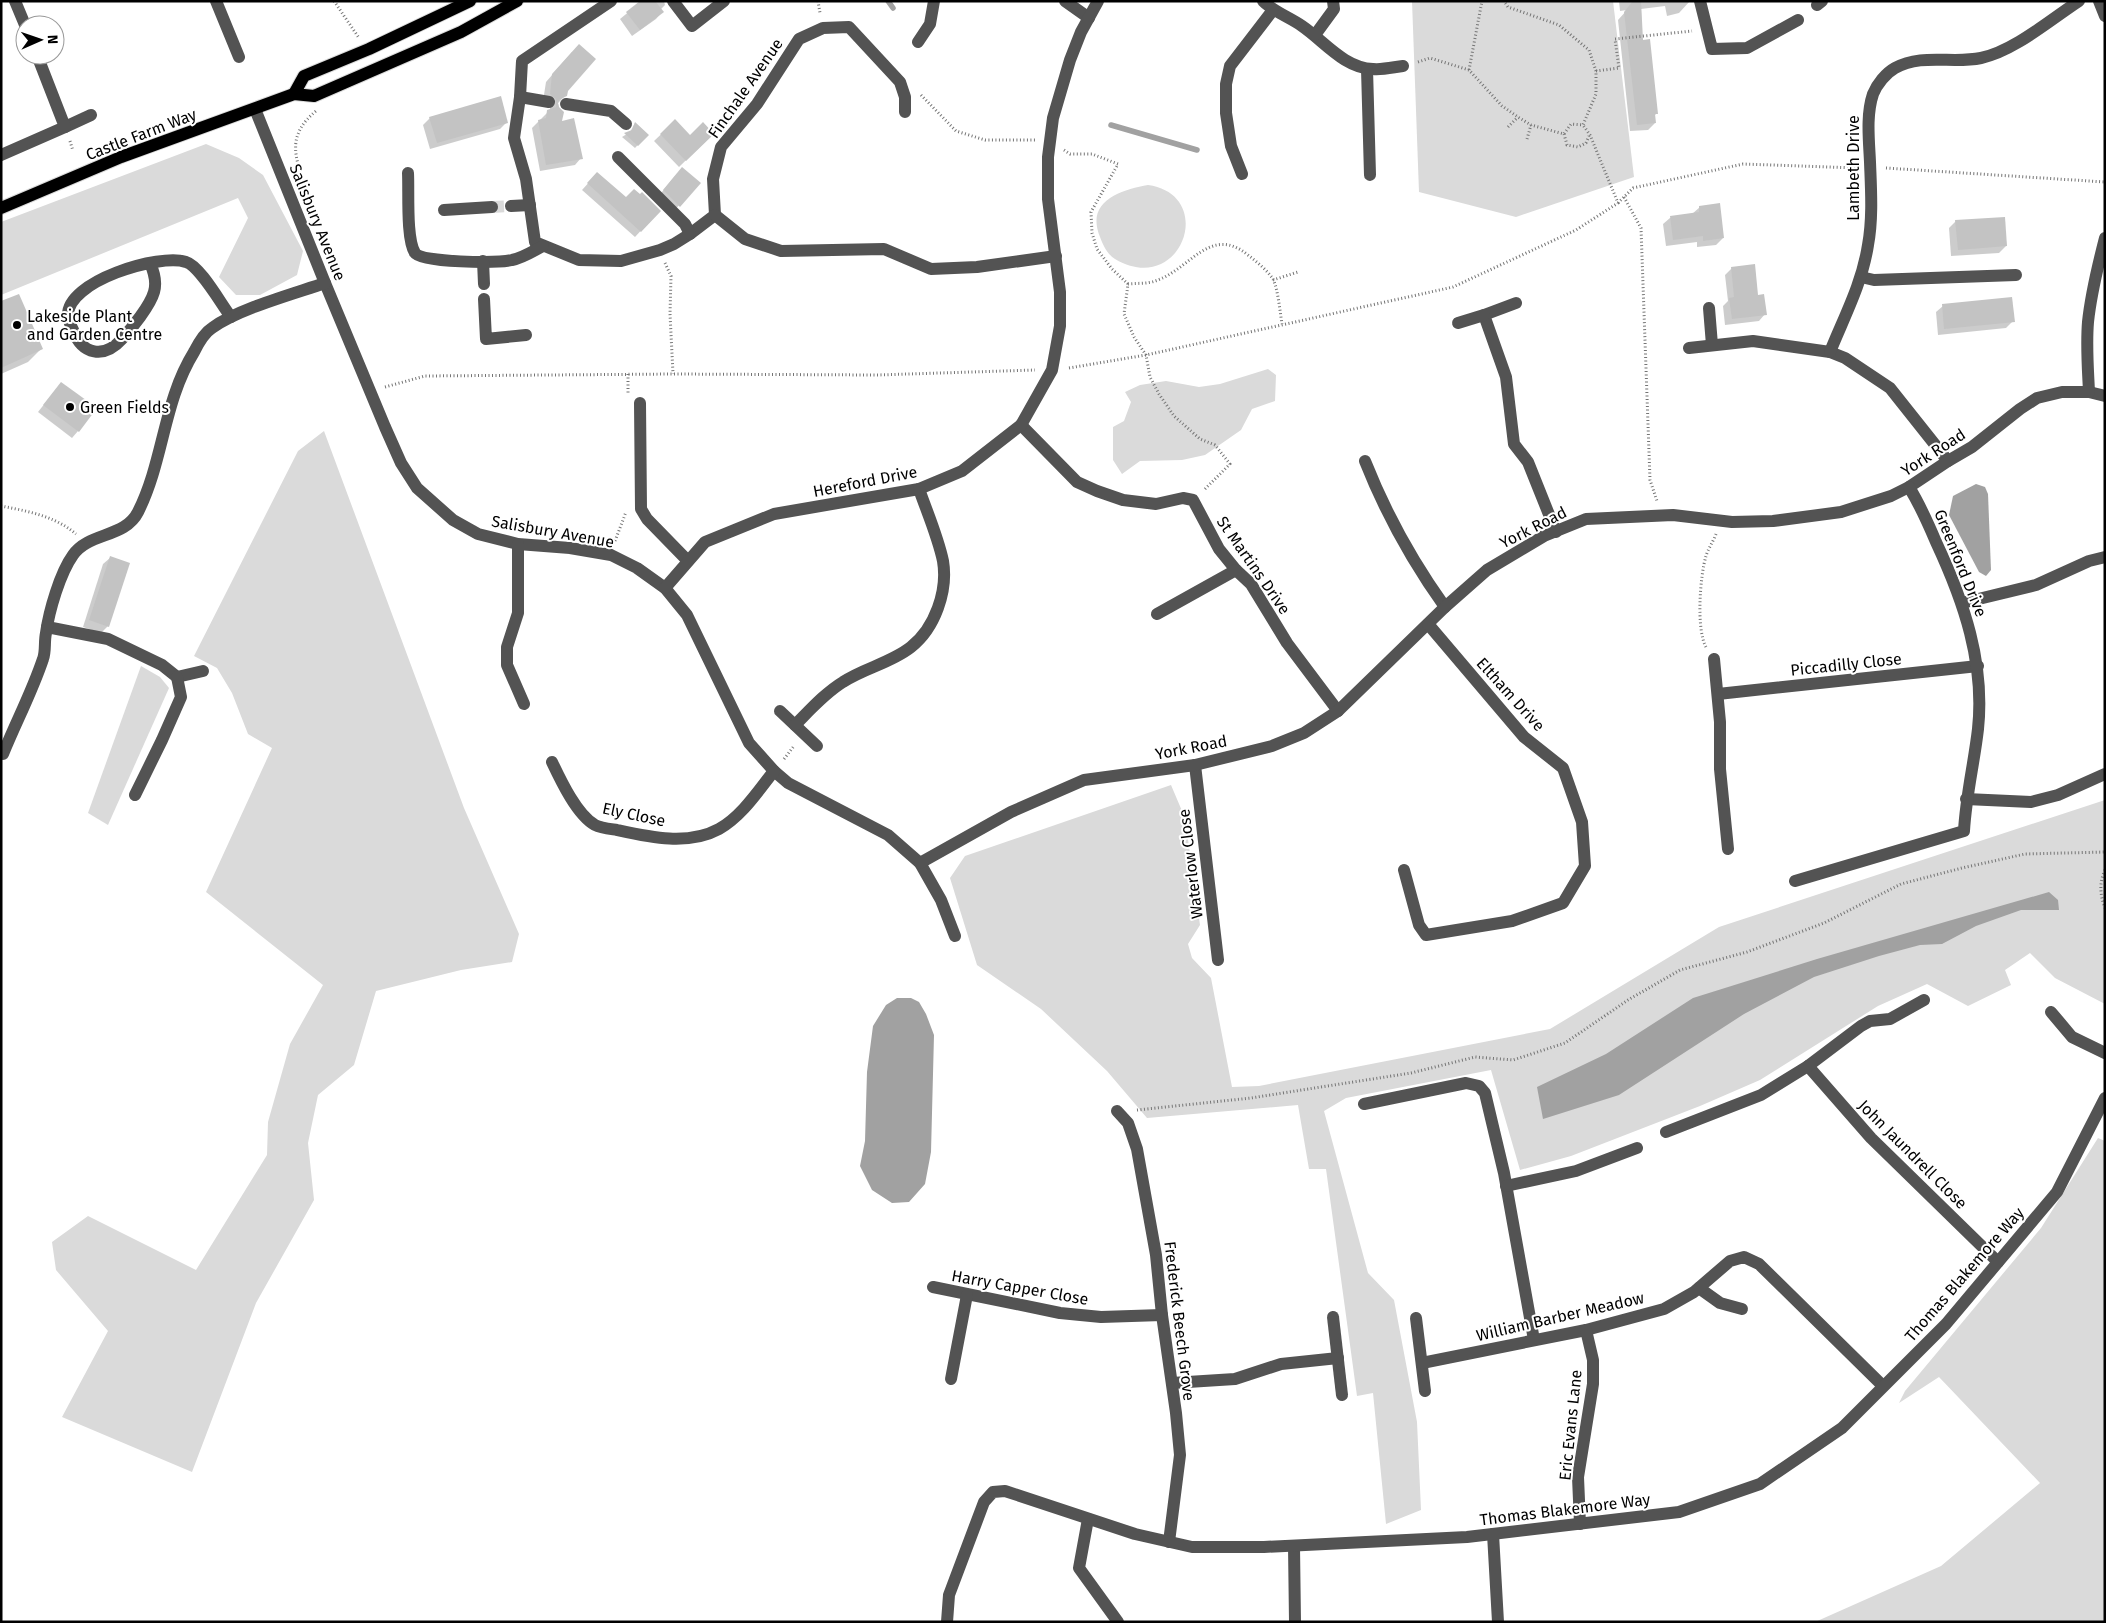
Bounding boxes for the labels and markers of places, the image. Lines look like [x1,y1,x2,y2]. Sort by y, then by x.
place label: Lakeside Plant and Garden Centre [27,307,162,344]
marker: Lakeside Plant and Garden Centre [11,319,23,331]
place label: Green Fields [80,398,169,417]
marker: Green Fields [64,401,76,413]

